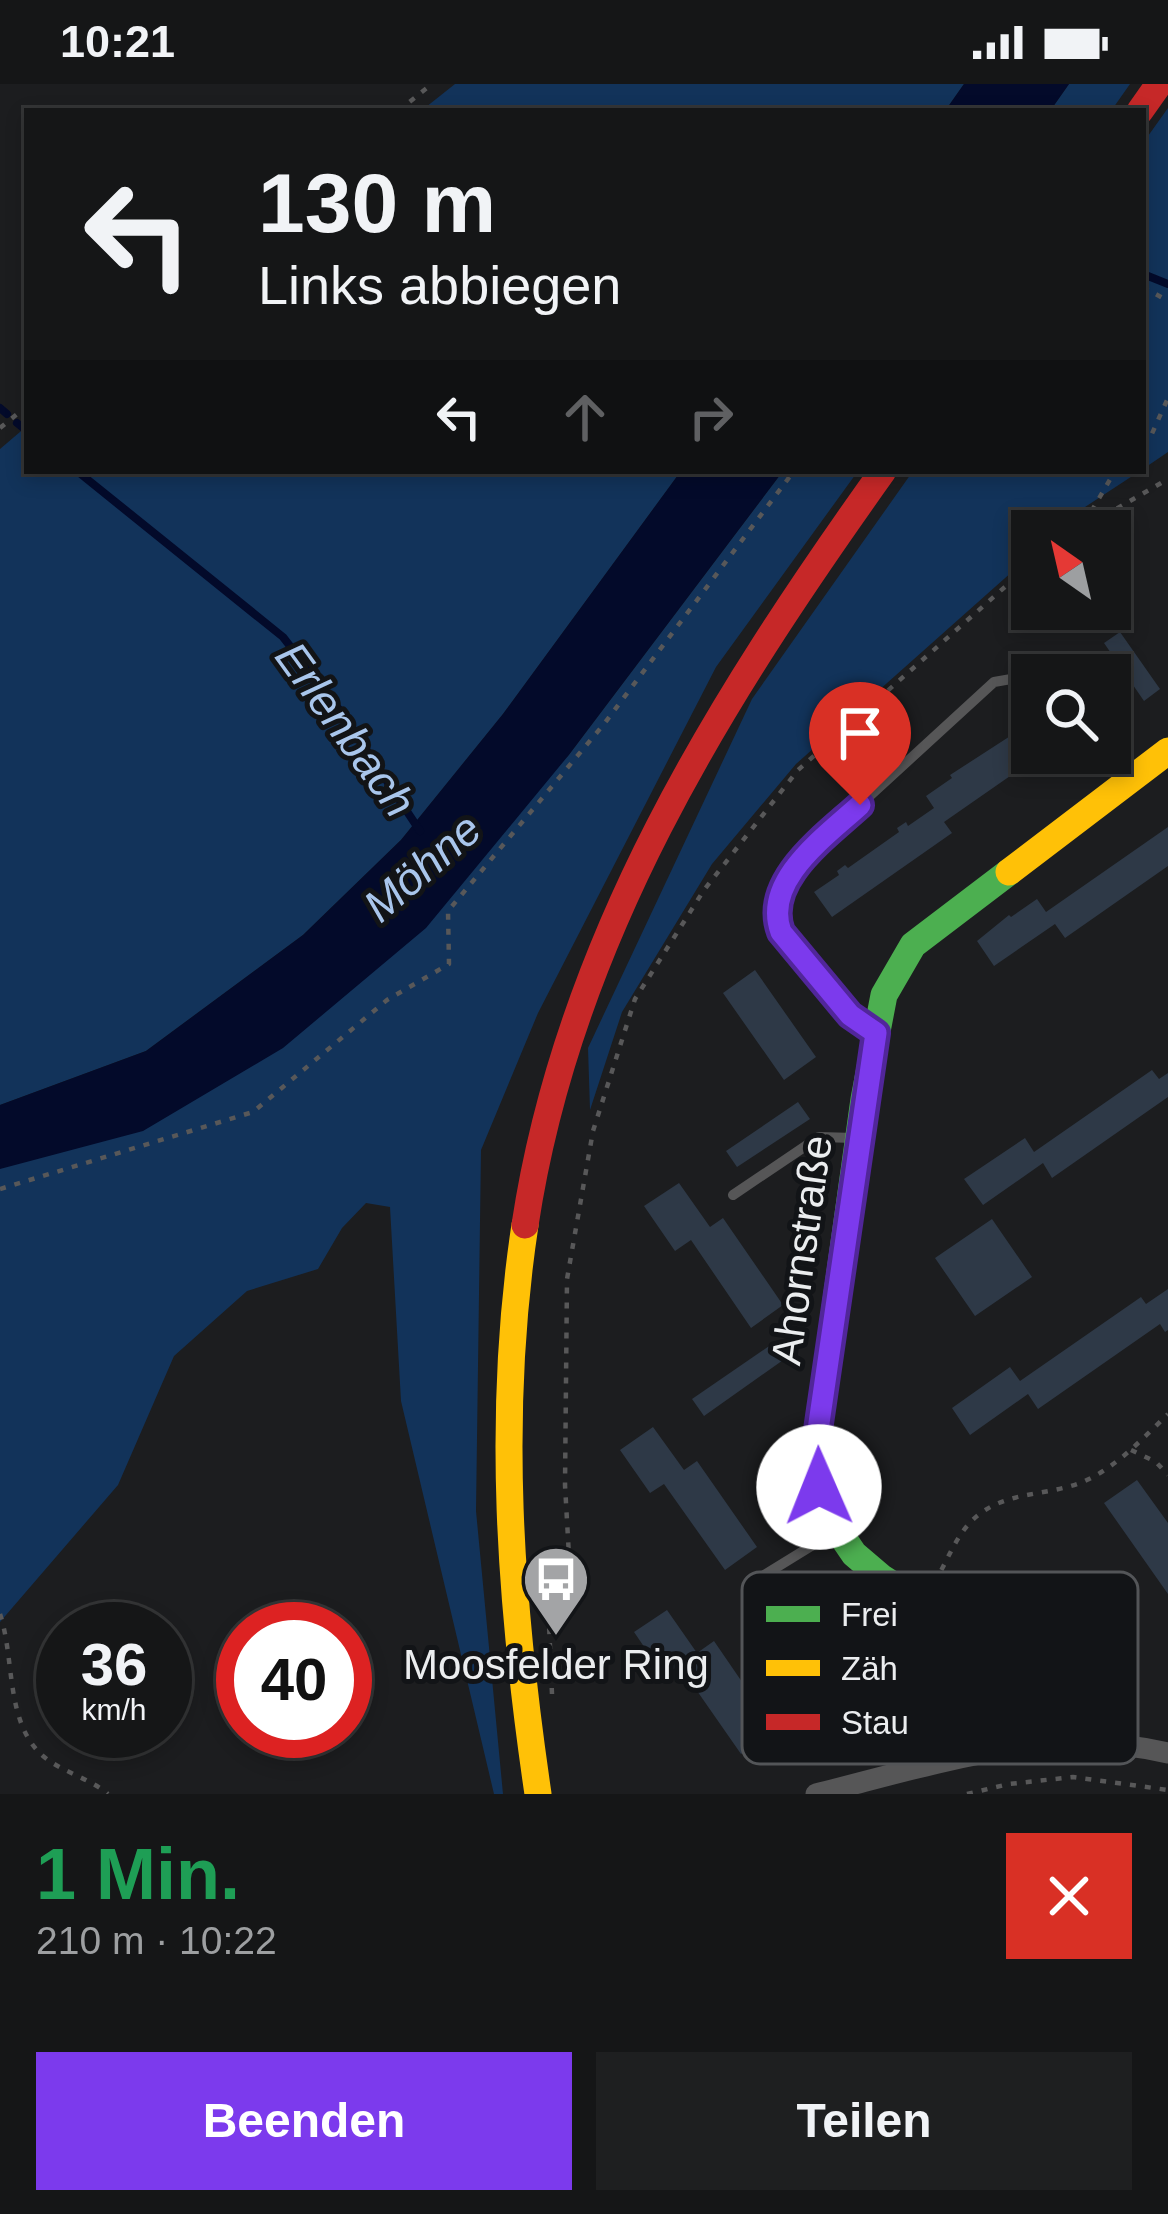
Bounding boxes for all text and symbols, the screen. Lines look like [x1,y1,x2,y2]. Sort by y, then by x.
text: 10:21 [60,16,175,67]
icon: left [60,156,216,312]
text: 130 m [258,156,496,250]
text: Links abbiegen [258,255,621,315]
icon: left [426,384,492,450]
icon: ahead [552,384,618,450]
icon: right [678,384,744,450]
north arrow [1011,510,1131,630]
map controls [1011,510,1131,774]
water label: Erlenbach [265,632,426,826]
button: search [1011,654,1131,774]
pin [809,682,911,805]
icon: arrive [827,700,893,766]
water label: Möhne [354,803,491,932]
street label: Ahornstraße [762,1132,841,1368]
position arrow [756,1424,882,1550]
bus stop icon: Moosfelder Ring [521,1544,591,1638]
legend [742,1572,1138,1764]
text: Frei [841,1596,898,1633]
speed limit sign: 40 [216,1602,372,1758]
text: 36 [81,1631,147,1698]
place label: Moosfelder Ring [403,1641,709,1688]
text: Zäh [841,1650,898,1687]
text: km/h [81,1693,147,1726]
text: Stau [841,1704,909,1741]
button: close [1006,1833,1132,1959]
text: 1 Min. [36,1834,240,1914]
text: 210 m · 10:22 [36,1919,277,1962]
button: Beenden [36,2052,572,2190]
button: Teilen [596,2052,1132,2190]

